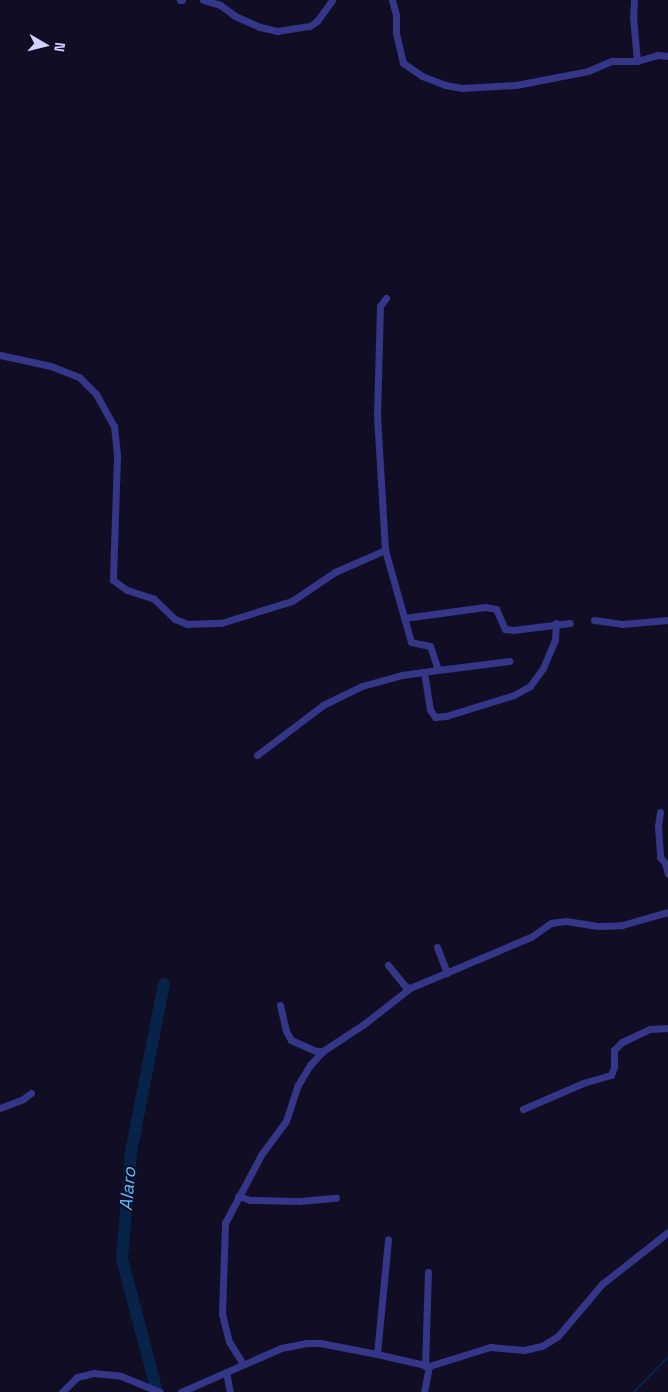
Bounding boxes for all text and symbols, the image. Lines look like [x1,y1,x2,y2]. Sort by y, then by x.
north arrow [20,20,70,70]
text: N [50,41,69,53]
water label: Alaro [115,1166,141,1212]

